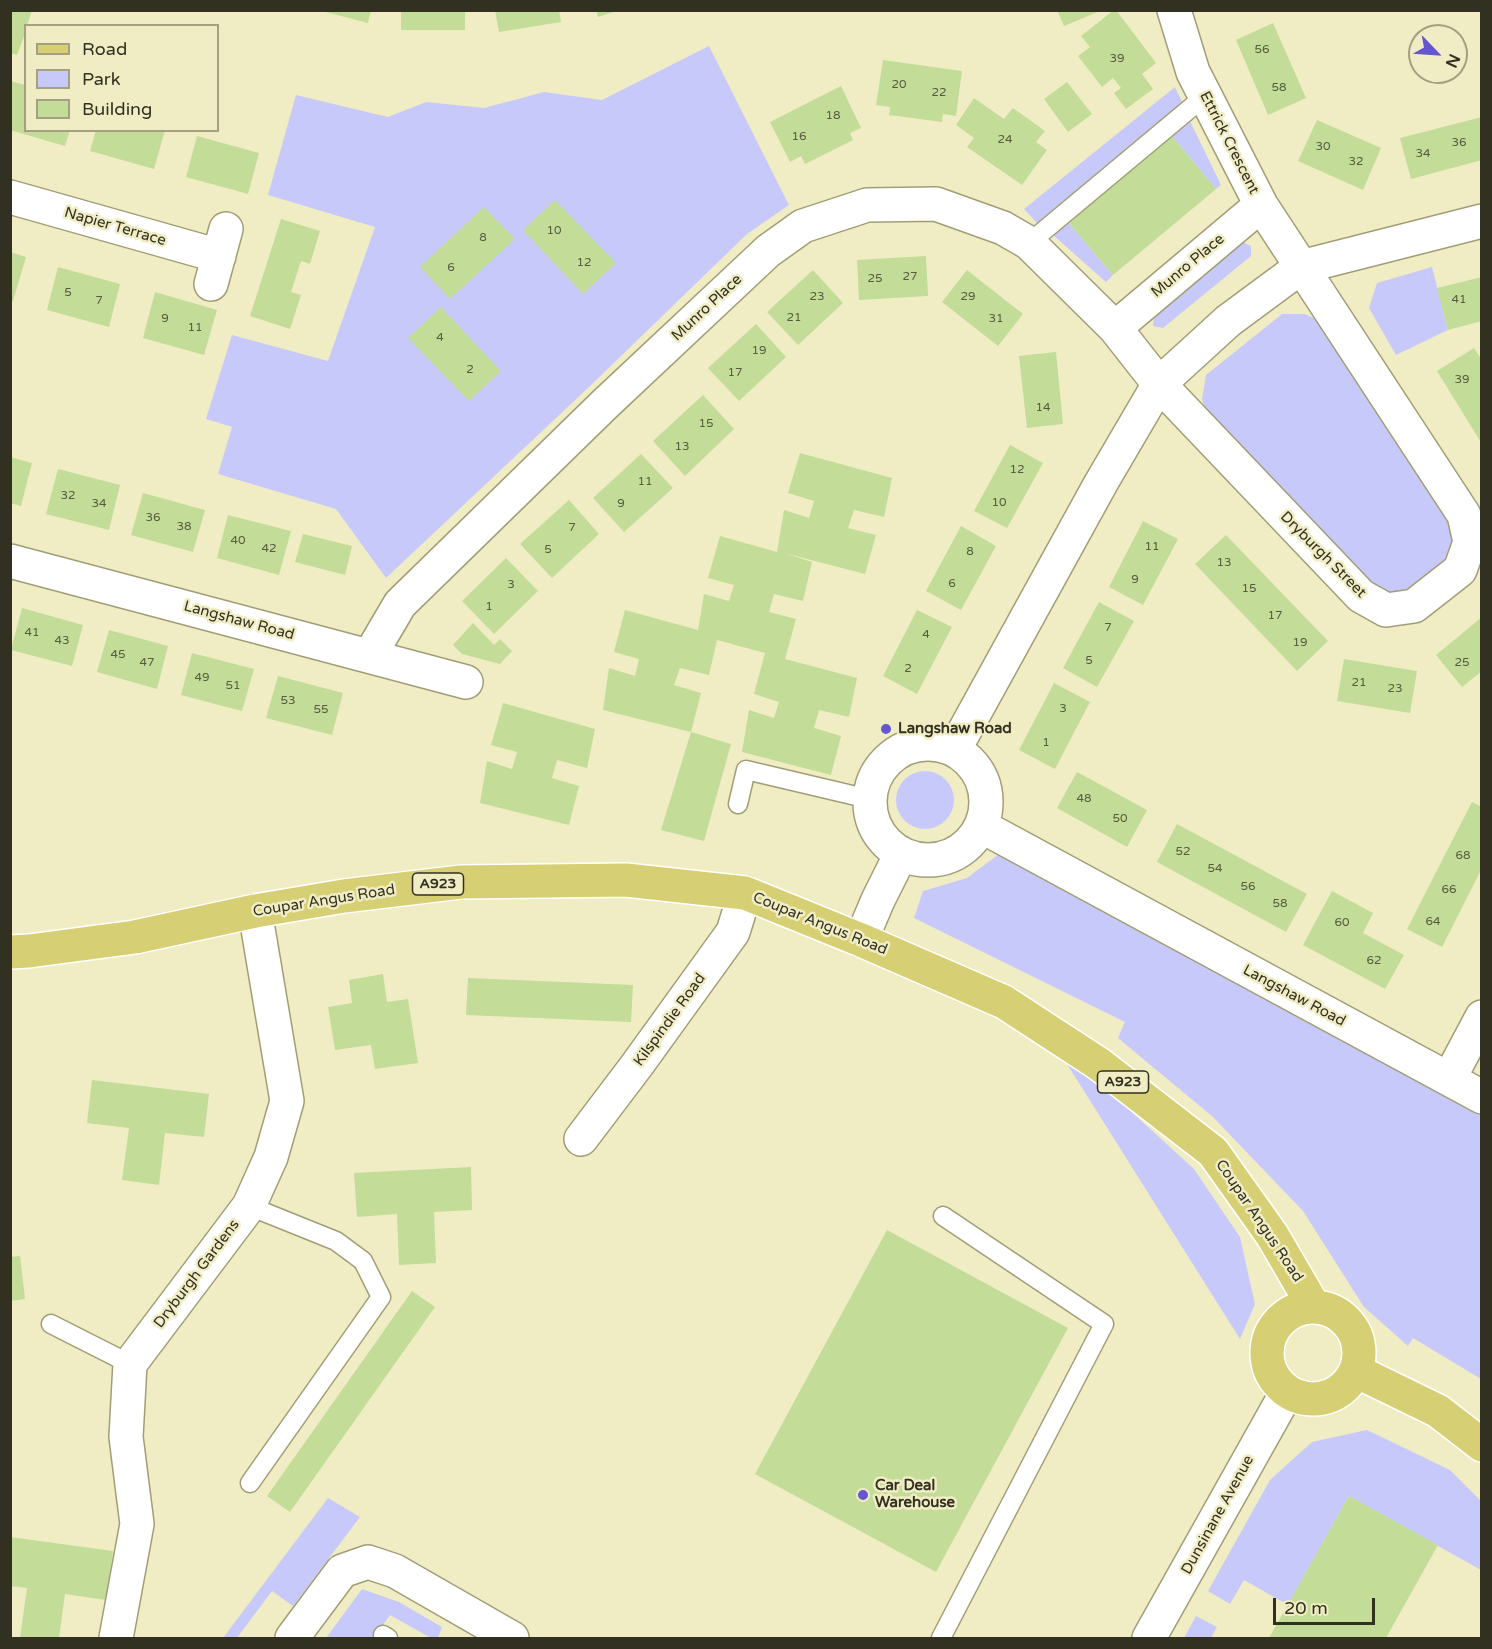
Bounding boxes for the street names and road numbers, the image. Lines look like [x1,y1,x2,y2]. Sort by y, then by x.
street label: Ettrick Crescent [1195,89,1263,197]
street label: Napier Terrace [62,204,168,250]
street label: Munro Place [1148,230,1228,302]
street label: Munro Place [668,271,746,345]
street label: Dryburgh Street [1276,508,1370,602]
street label: Langshaw Road [182,598,296,644]
road number: A923 [412,873,464,895]
street label: Coupar Angus Road [252,881,396,921]
street label: Coupar Angus Road [750,889,890,959]
street label: Langshaw Road [1240,961,1348,1031]
street label: Kilspindie Road [630,970,710,1070]
road number: A923 [1098,1071,1148,1093]
street label: Coupar Angus Road [1211,1156,1307,1286]
street label: Dryburgh Gardens [150,1216,244,1332]
street label: Dunsinane Avenue [1178,1452,1258,1578]

